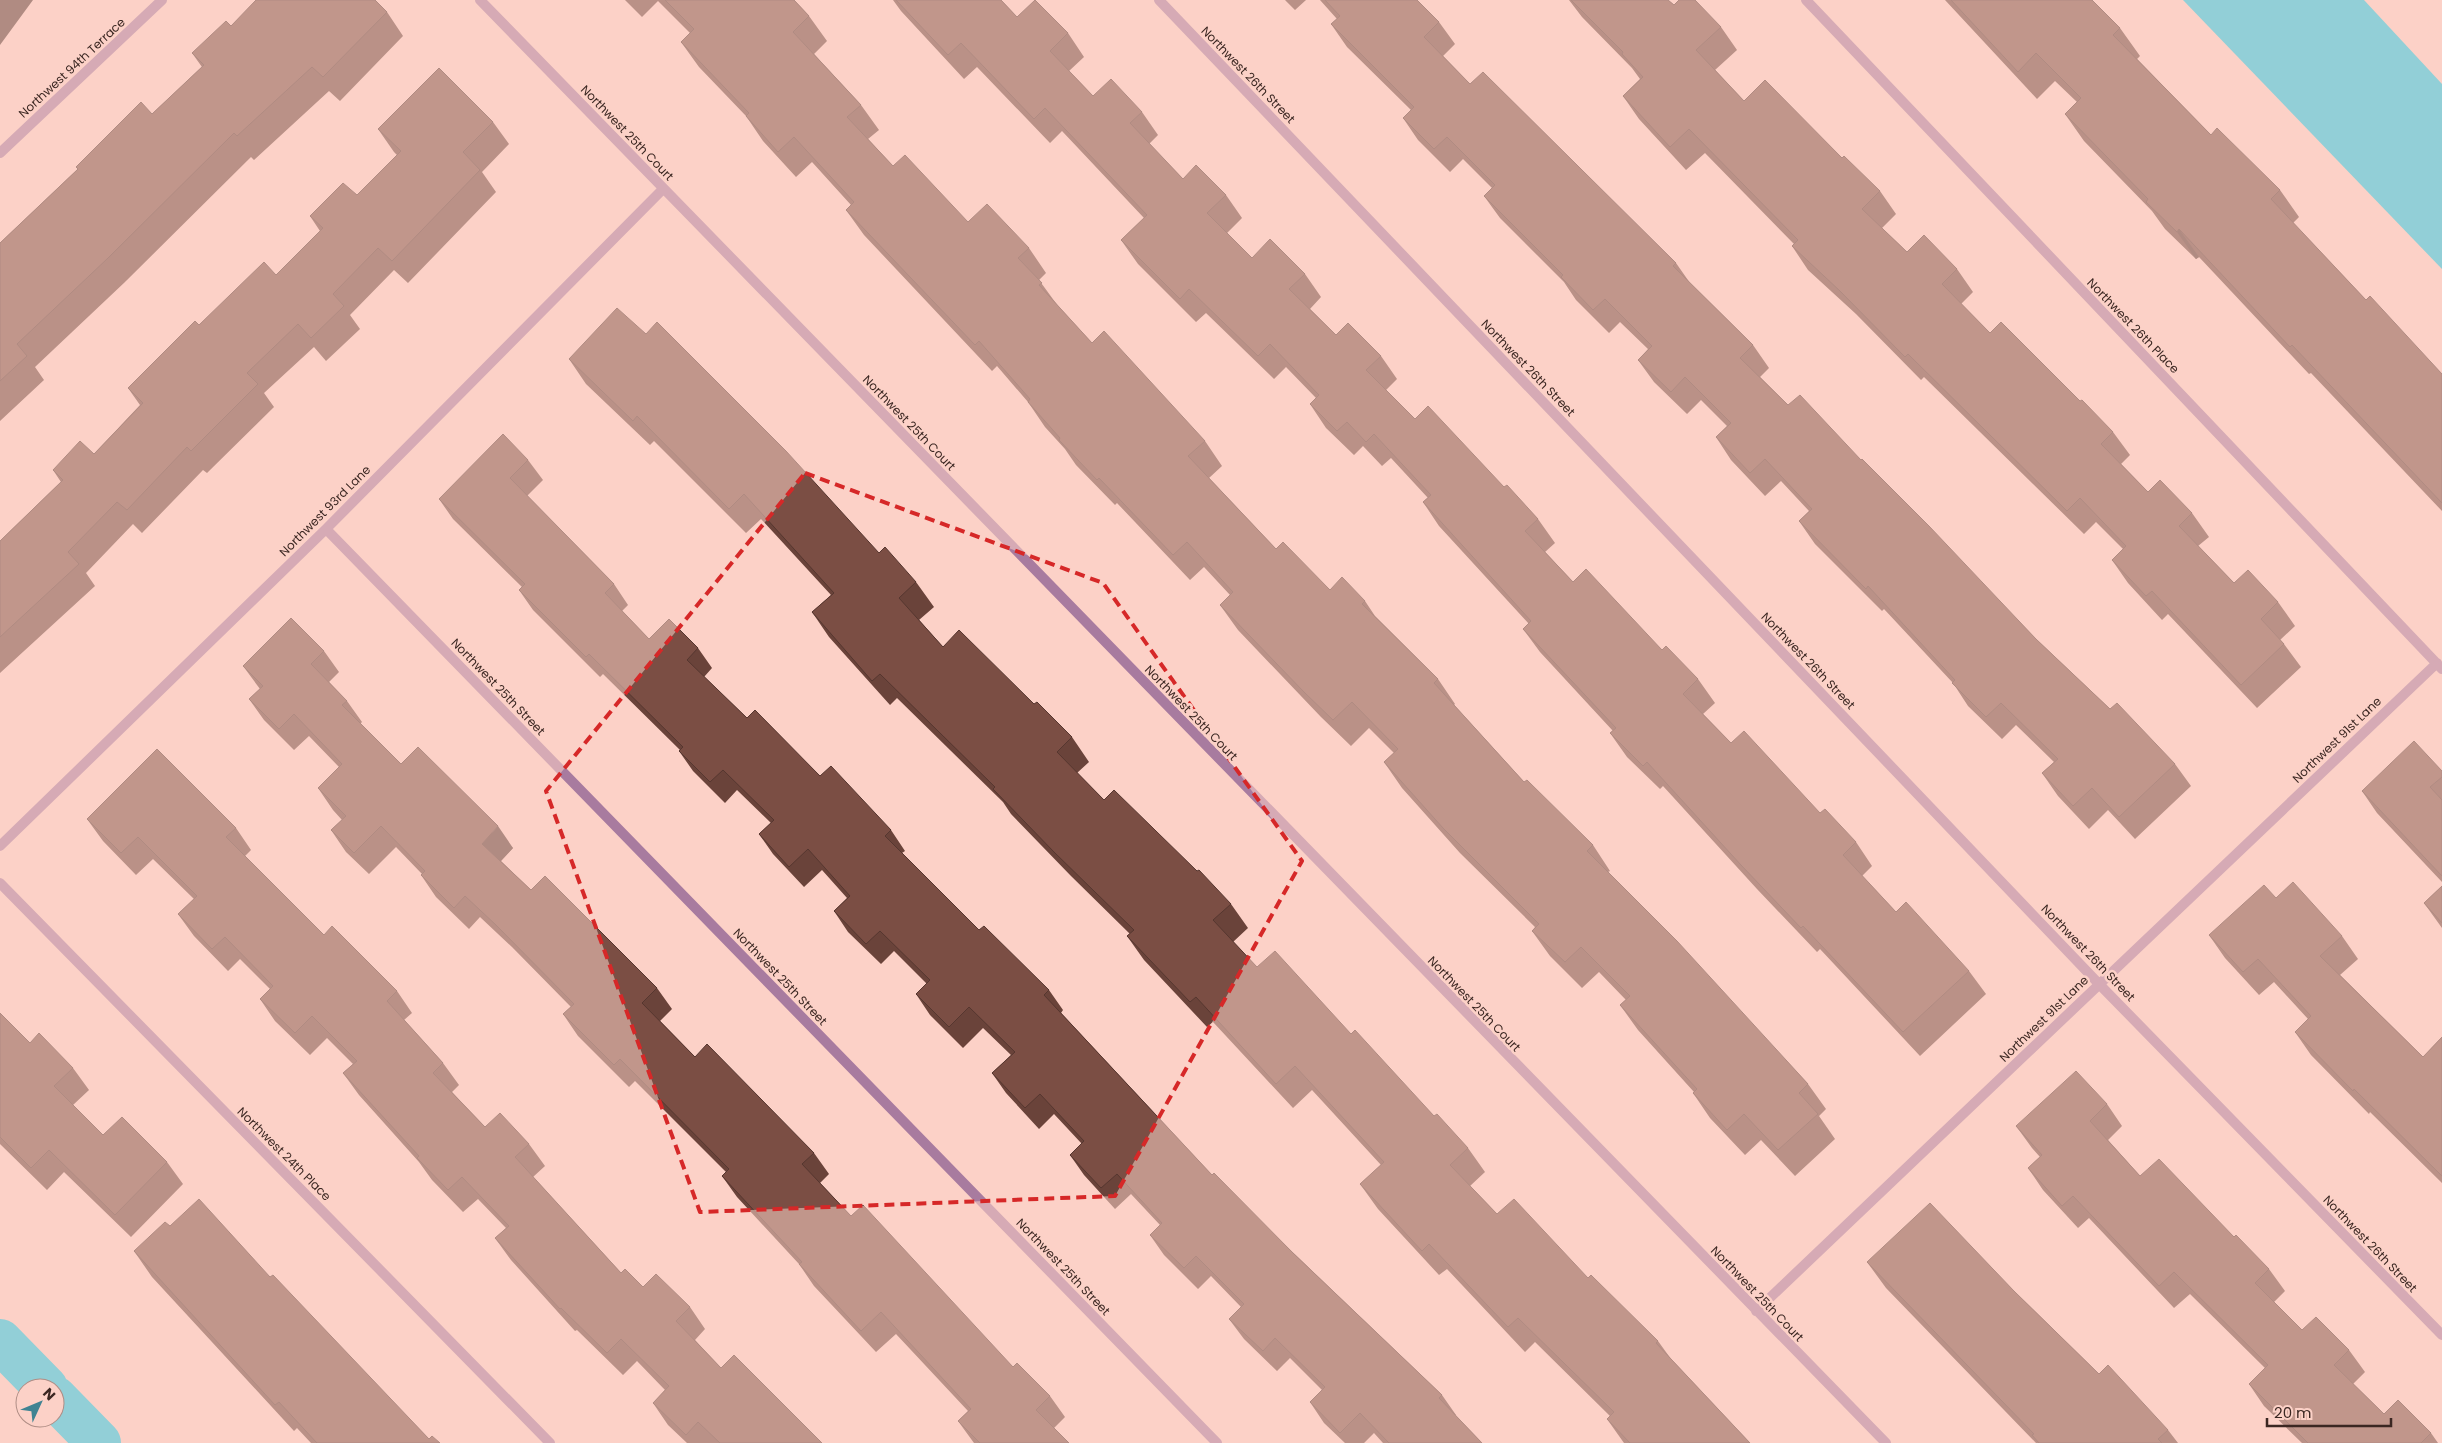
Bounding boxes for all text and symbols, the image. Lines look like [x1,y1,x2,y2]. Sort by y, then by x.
street label: Northwest 94th Terrace [15,14,129,122]
street label: Northwest 26th Street [1198,22,1299,127]
street label: Northwest 25th Court [577,81,678,184]
street label: Northwest 26th Place [2083,274,2183,377]
street label: Northwest 26th Street [1478,315,1579,420]
street label: Northwest 25th Court [859,371,960,474]
street label: Northwest 93rd Lane [275,461,374,560]
street label: Northwest 26th Street [1758,608,1859,713]
street label: Northwest 25th Street [448,634,549,739]
street label: Northwest 25th Court [1141,661,1242,764]
street label: Northwest 91st Lane [2289,693,2385,787]
street label: Northwest 26th Street [2038,900,2139,1005]
street label: Northwest 25th Street [730,924,831,1029]
street label: Northwest 25th Court [1424,952,1525,1055]
street label: Northwest 91st Lane [1996,972,2092,1066]
street label: Northwest 24th Place [234,1103,335,1204]
street label: Northwest 26th Street [2320,1191,2421,1296]
street label: Northwest 25th Street [1013,1214,1114,1319]
street label: Northwest 25th Court [1707,1242,1808,1345]
north arrow [15,1378,65,1428]
text: N [39,1383,60,1405]
scale bar [2267,1396,2391,1428]
text: 20 m [2274,1402,2312,1423]

